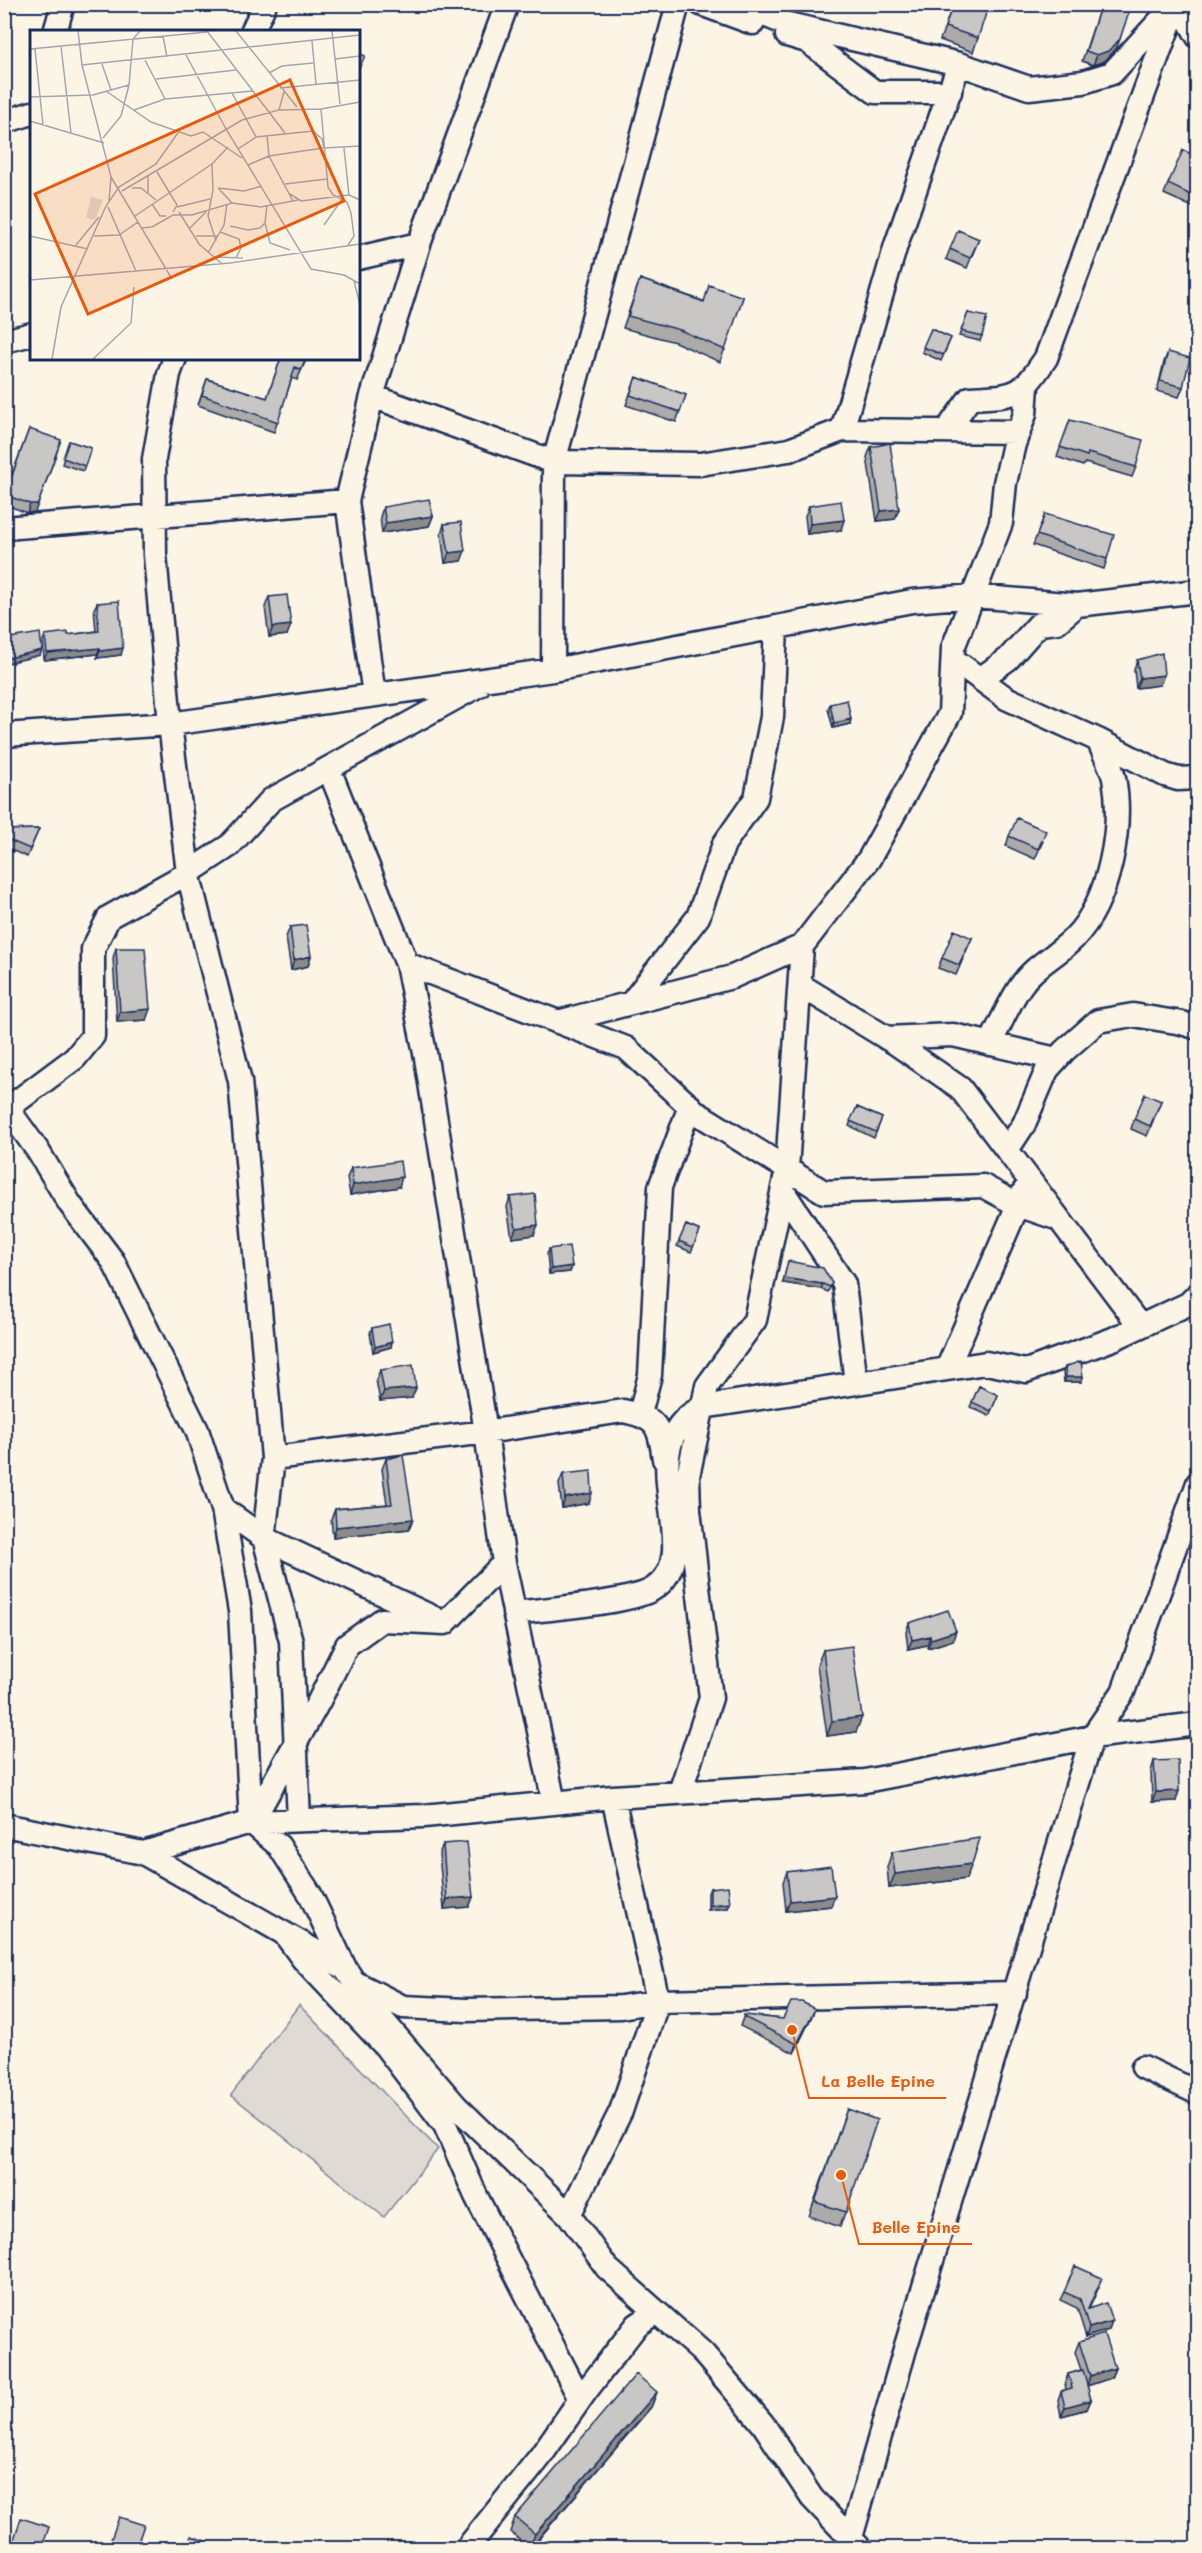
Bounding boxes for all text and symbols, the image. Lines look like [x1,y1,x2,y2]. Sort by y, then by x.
inset map [30,30,360,360]
callout: La Belle Epine [809,2064,946,2098]
text: La Belle Epine [821,2070,935,2091]
callout: Belle Epine [859,2210,972,2244]
text: Belle Epine [872,2216,960,2237]

